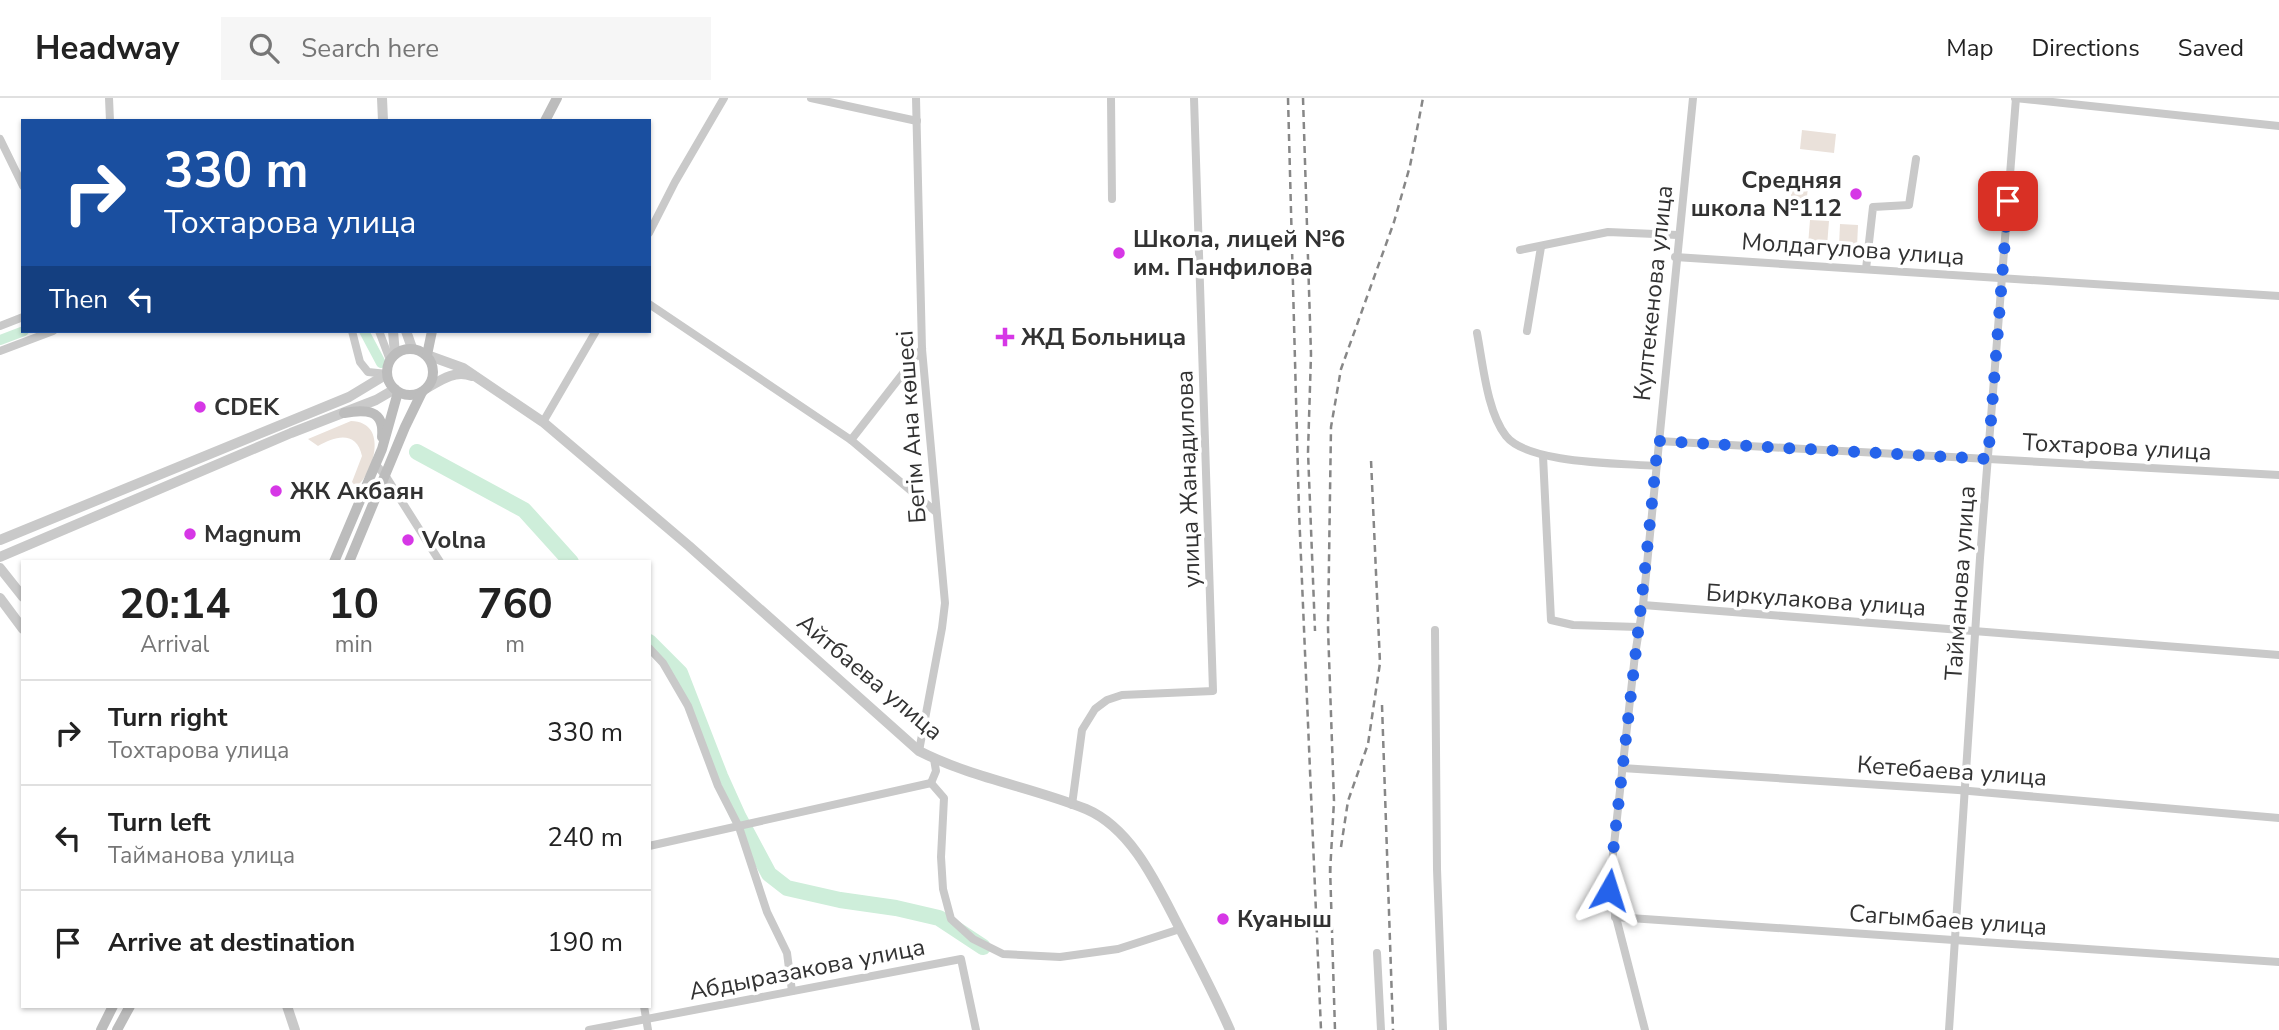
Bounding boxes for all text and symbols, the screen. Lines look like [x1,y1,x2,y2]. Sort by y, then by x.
search box [221,17,711,80]
text: Headway [35,26,179,71]
icon: search [245,29,283,67]
text: Search here [301,31,439,66]
text: Map [1946,32,1993,64]
text: Directions [2031,32,2140,64]
text: Saved [2178,32,2244,64]
text: 330 m [164,137,308,204]
icon: right [49,147,140,238]
place label: Средняя школа №112 [1691,164,1842,224]
pin [1978,171,2038,231]
icon: arrive [1989,182,2027,220]
street label: Култекенова улица [1626,184,1680,402]
marker: Средняя школа №112 [1848,186,1864,202]
text: Тохтарова улица [164,201,417,244]
place label: Школа, лицей №6 им. Панфилова [1133,223,1345,283]
street label: Молдагулова улица [1740,225,1966,273]
marker: Школа, лицей №6 им. Панфилова [1111,245,1127,261]
icon: left [122,280,160,318]
text: Then [49,282,108,317]
place label: ЖД Больница [1021,321,1186,353]
marker: ЖД Больница [995,327,1015,347]
street label: Бегім Ана көшесі [888,329,934,525]
street label: улица Жанадилова [1168,370,1208,588]
place label: CDEK [214,391,280,423]
marker: CDEK [192,399,208,415]
street label: Тохтарова улица [2022,426,2212,468]
place label: ЖК Акбаян [290,475,424,507]
marker: ЖК Акбаян [268,483,284,499]
street label: Тайманова улица [1937,485,1983,681]
place label: Magnum [204,518,301,550]
place label: Volna [421,524,486,556]
marker: Magnum [182,526,198,542]
marker: Volna [400,532,416,548]
text: 20:14 [119,576,230,633]
text: 10 [329,576,379,633]
text: 760 [477,576,553,633]
street label: Биркулакова улица [1705,576,1927,624]
street label: Айтбаева улица [790,607,950,747]
text: Arrival [140,629,209,660]
text: min [335,629,373,660]
text: m [505,629,525,660]
text: Turn right [108,700,227,735]
icon: right [49,714,87,752]
text: 330 m [547,715,623,750]
text: Тохтарова улица [108,735,289,766]
street label: Кетебаева улица [1856,748,2048,794]
text: Turn left [108,805,211,840]
icon: left [49,819,87,857]
text: 240 m [547,820,623,855]
text: Тайманова улица [108,840,295,871]
position arrow [1572,853,1646,927]
street label: Сагымбаев улица [1848,897,2048,943]
place label: Куаныш [1237,903,1332,935]
marker: Куаныш [1215,911,1231,927]
icon: arrive [49,924,87,962]
text: Arrive at destination [108,925,355,960]
text: 190 m [547,925,623,960]
street label: Абдыразакова улица [686,930,928,1008]

